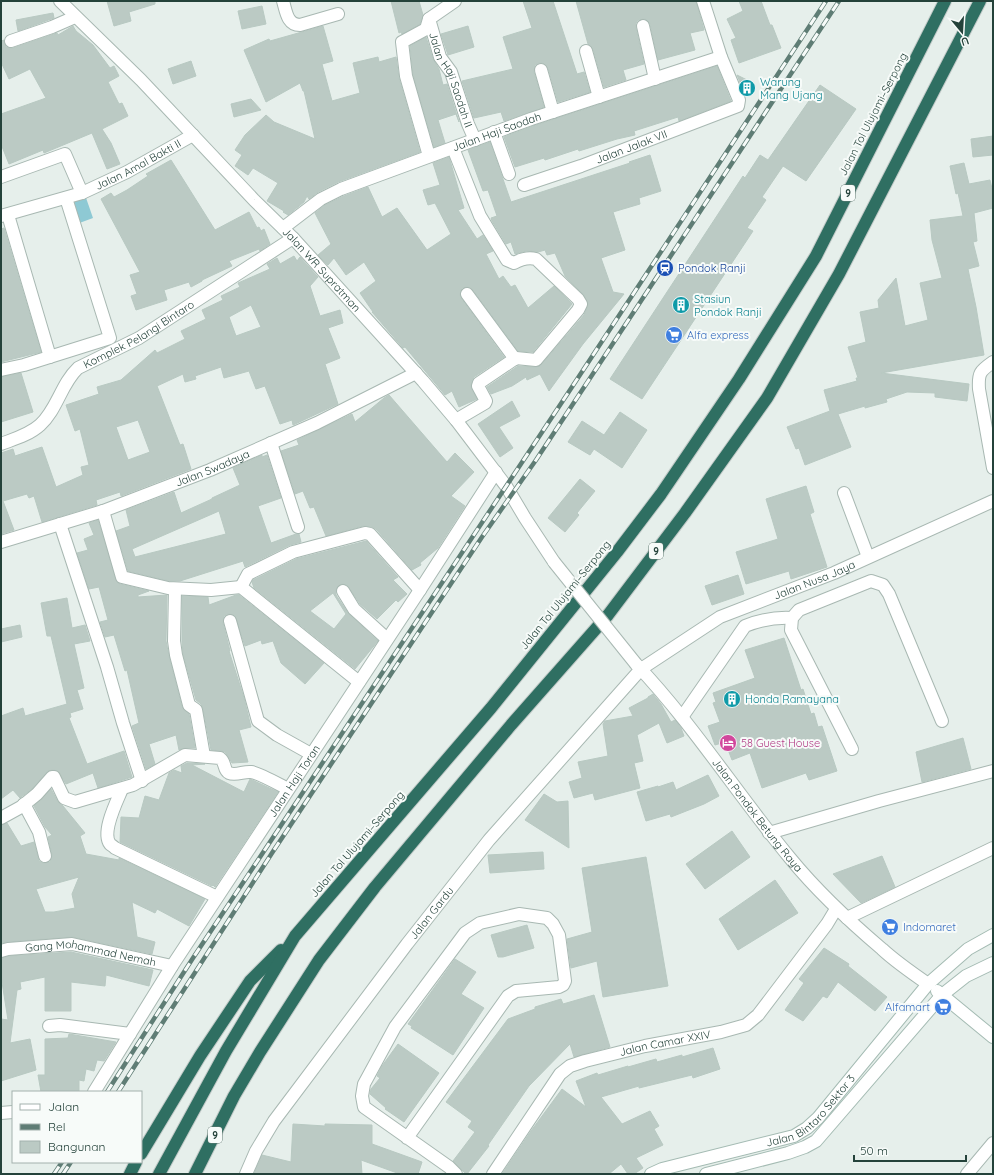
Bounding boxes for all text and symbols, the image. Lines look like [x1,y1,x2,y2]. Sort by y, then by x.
north arrow [942,12,982,52]
street label: Jalan Haji Saodah II [426,30,476,130]
text: U [959,34,971,49]
street label: Jalan Tol Ulujami–Serpong [836,50,910,178]
place label: Warung Mang Ujang [760,75,823,102]
building icon: Warung Mang Ujang [737,78,757,98]
street label: Jalan Haji Saodah [450,109,543,154]
street label: Jalan Jalak VII [594,127,669,167]
street label: Jalan Amal Bakti II [93,136,183,193]
road number: 9 [841,185,855,201]
street label: Jalan WR Supratman [279,225,364,315]
station icon: Pondok Ranji [655,258,675,278]
place label: Pondok Ranji [678,261,745,275]
place label: Stasiun Pondok Ranji [694,292,761,319]
building icon: Stasiun Pondok Ranji [671,295,691,315]
street label: Komplek Pelangi Bintaro [81,297,197,371]
supermarket icon: Alfa express [664,325,684,345]
place label: Alfa express [687,328,749,342]
street label: Jalan Swadaya [173,447,252,490]
street label: Jalan Tol Ulujami–Serpong [517,538,613,652]
road number: 9 [649,543,663,559]
street label: Jalan Nusa Jaya [772,557,857,603]
building icon: Honda Ramayana [722,689,742,709]
place label: Honda Ramayana [745,692,839,706]
hotel icon: 58 Guest House [718,733,738,753]
place label: 58 Guest House [741,736,820,750]
street label: Jalan Haji Toran [265,742,323,820]
street label: Jalan Pondok Betung Raya [709,756,806,875]
street label: Jalan Tol Ulujami–Serpong [307,788,407,900]
street label: Jalan Gardu [406,884,457,942]
supermarket icon: Indomaret [880,917,900,937]
place label: Indomaret [903,920,956,934]
street label: Gang Mohammad Nemah [25,937,158,969]
supermarket icon: Alfamart [933,997,953,1017]
place label: Alfamart [885,1000,930,1014]
street label: Jalan Camar XXIV [618,1027,712,1059]
street label: Jalan Bintaro Sektor 3 [764,1071,858,1150]
legend [12,1091,142,1163]
text: Jalan [48,1099,79,1114]
text: Rel [48,1119,66,1134]
road number: 9 [208,1127,222,1143]
scale bar [854,1137,966,1163]
text: Bangunan [48,1139,105,1154]
text: 50 m [860,1143,888,1158]

